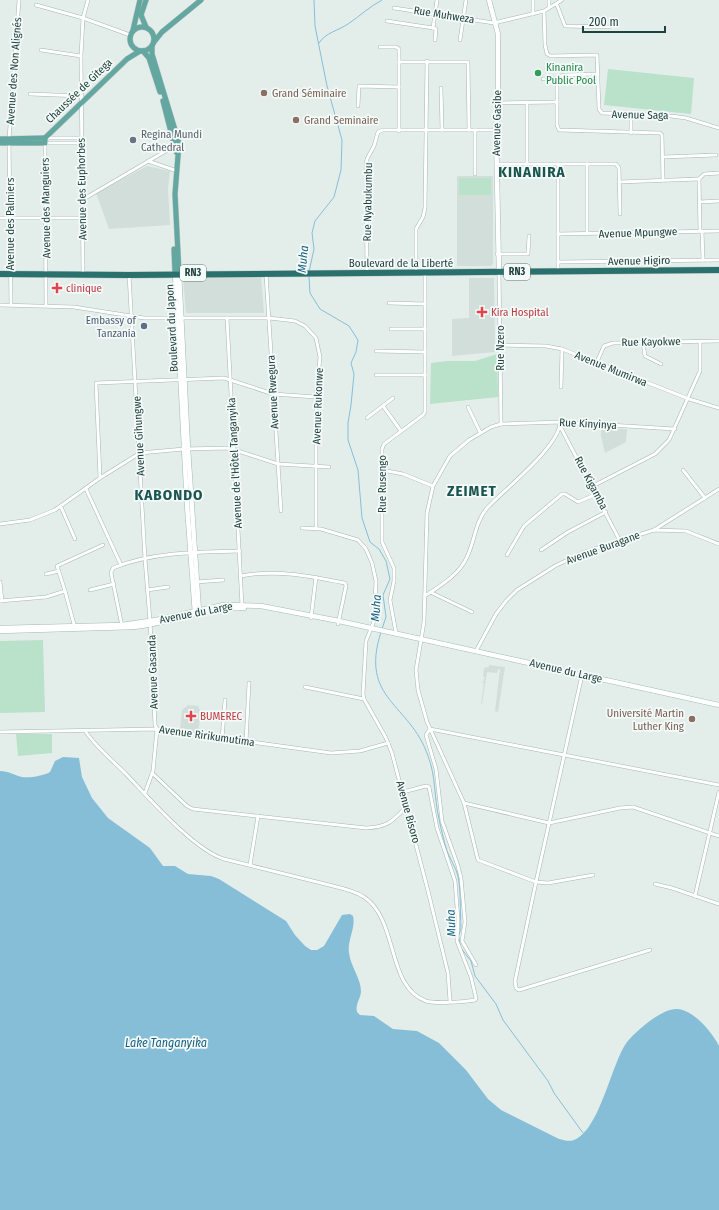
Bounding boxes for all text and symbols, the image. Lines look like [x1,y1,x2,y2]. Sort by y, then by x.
street label: Rue Muhweza [413,4,475,26]
scale bar [583,8,665,34]
text: 200 m [589,15,619,29]
street label: Avenue des Non Alignés [4,17,24,125]
street label: Chaussée de Gitega [43,56,115,126]
place label: Kinanira Public Pool [546,61,596,87]
marker: Kinanira Public Pool [533,68,543,78]
place label: Grand Séminaire [272,87,347,100]
marker: Grand Séminaire [259,88,269,98]
street label: Avenue Gasibe [490,90,504,156]
street label: Avenue Saga [612,108,668,122]
place label: Grand Seminaire [304,114,379,127]
marker: Grand Seminaire [291,115,301,125]
place label: Regina Mundi Cathedral [141,128,202,154]
marker: Regina Mundi Cathedral [128,135,138,145]
street label: Avenue des Euphorbes [75,137,89,240]
street label: Avenue des Manguiers [39,157,53,258]
street label: Rue Nyabukumbu [361,162,375,242]
district label: KINANIRA [498,163,566,181]
street label: Avenue des Palmiers [4,177,17,270]
street label: Avenue Mpungwe [598,225,678,241]
water label: Muha [295,245,311,273]
street label: Avenue Higiro [608,254,670,268]
street label: Boulevard de la Liberté [349,257,453,270]
road number: RN3 [504,264,530,280]
road number: RN3 [180,265,206,281]
marker: clinique [51,282,63,294]
place label: clinique [66,282,102,295]
street label: Boulevard du Japon [163,284,181,372]
marker: Kira Hospital [476,306,488,318]
place label: Kira Hospital [491,306,549,319]
place label: Embassy of Tanzania [86,314,137,340]
marker: Embassy of Tanzania [139,321,149,331]
street label: Rue Nzero [494,325,507,371]
street label: Rue Kayokwe [621,335,681,349]
street label: Avenue Mumirwa [573,349,649,389]
street label: Avenue Rwegura [265,355,281,429]
street label: Avenue Rukonwe [310,367,326,445]
street label: Avenue Gihungwe [130,396,148,476]
street label: Avenue de l'Hôtel Tanganyika [225,397,245,529]
street label: Rue Kinyinya [559,416,617,432]
street label: Rue Kigamba [572,454,610,512]
street label: Rue Rusengo [376,455,389,513]
district label: ZEIMET [447,482,497,500]
district label: KABONDO [134,486,204,504]
street label: Avenue Buragane [564,529,642,567]
water label: Muha [368,594,384,622]
street label: Avenue du Large [158,600,234,626]
street label: Avenue Gasanda [145,635,161,709]
street label: Avenue du Large [528,656,604,686]
place label: Université Martin Luther King [607,707,685,733]
marker: BUMEREC [185,710,197,722]
place label: BUMEREC [200,710,242,723]
marker: Université Martin Luther King [687,714,697,724]
street label: Avenue Ririkumutima [158,723,256,749]
street label: Avenue Bisoro [393,779,423,845]
water label: Muha [444,909,458,937]
water label: Lake Tanganyika [125,1036,207,1050]

